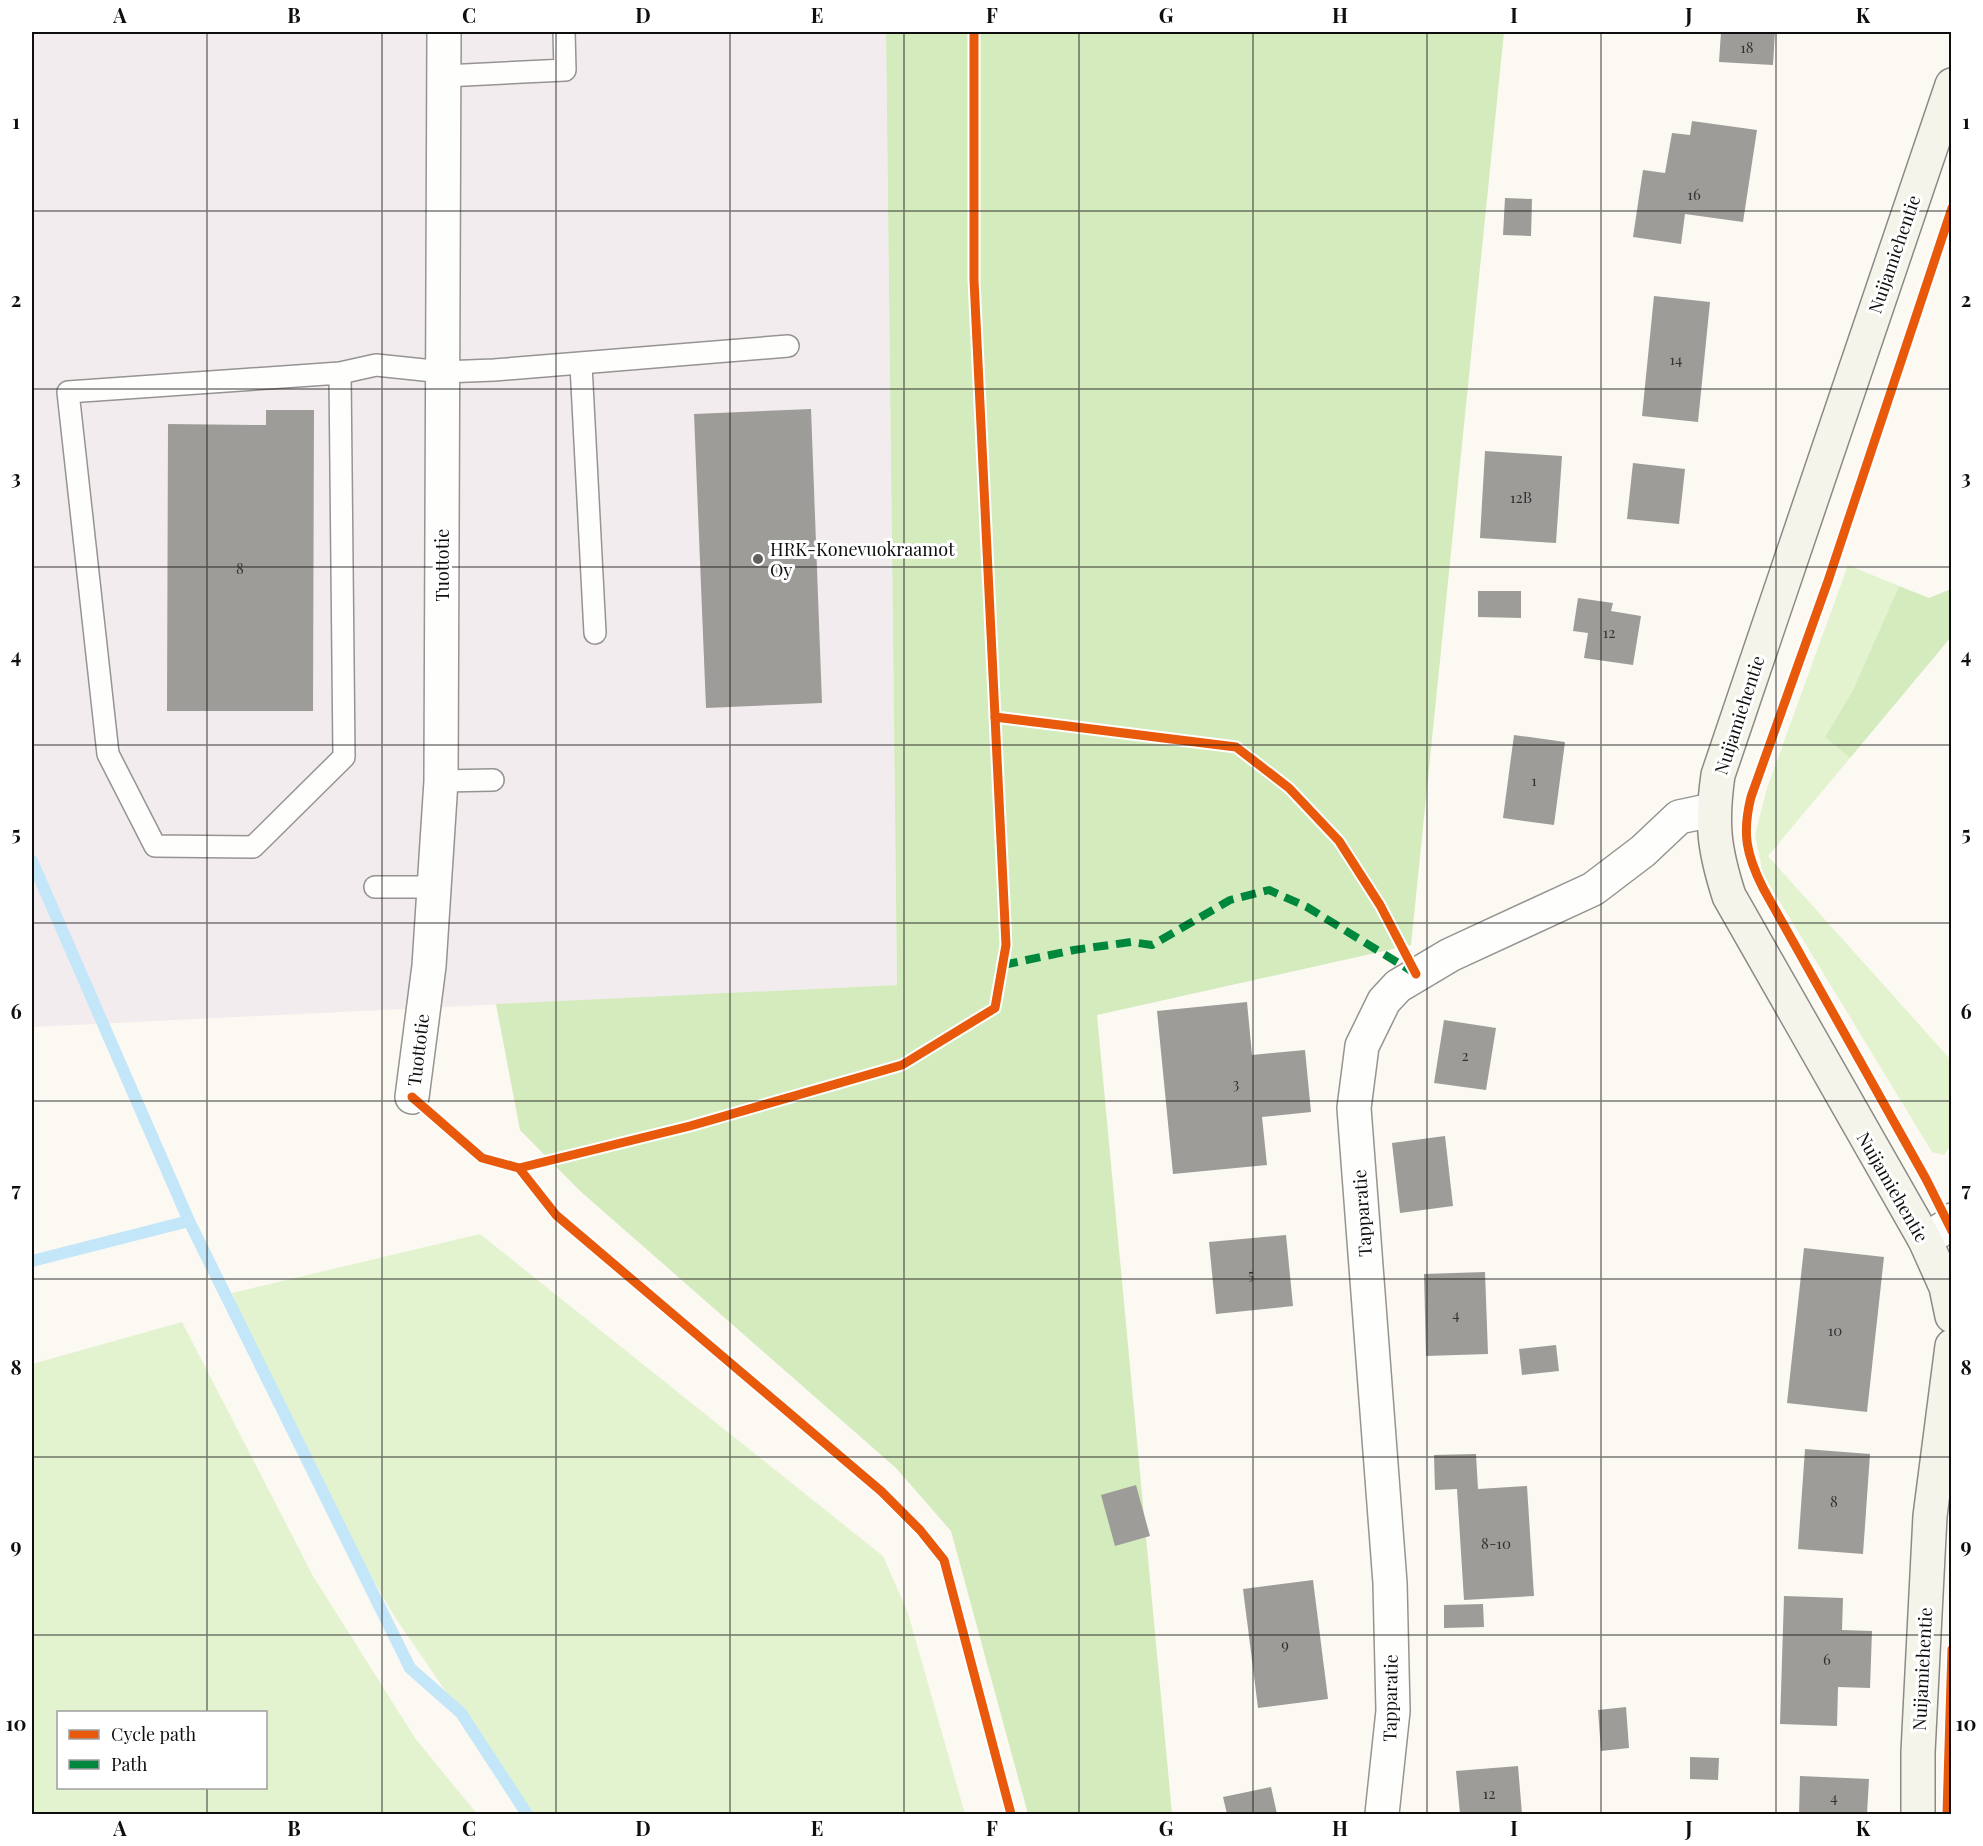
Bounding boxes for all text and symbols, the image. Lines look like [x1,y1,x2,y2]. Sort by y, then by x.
text: A [112,1,127,28]
text: B [287,1,301,28]
text: C [462,1,476,28]
text: D [635,1,651,28]
text: E [811,1,823,28]
text: F [986,1,998,28]
text: G [1159,1,1174,28]
text: H [1332,1,1348,28]
text: I [1510,1,1518,28]
text: J [1684,1,1693,28]
text: K [1856,1,1871,28]
house number: 18 [1740,37,1754,57]
text: 1 [12,107,20,134]
text: 1 [1962,107,1970,134]
house number: 16 [1687,184,1701,204]
street label: Nuijamiehentie [1863,192,1925,316]
text: 2 [11,285,21,312]
text: 2 [1961,285,1971,312]
house number: 14 [1670,349,1682,369]
text: 3 [11,463,21,490]
text: 3 [1961,463,1971,490]
house number: 12B [1510,487,1532,507]
street label: Tuottotie [430,529,454,601]
place label: HRK-Konevuokraamot Oy [770,537,955,582]
marker: HRK-Konevuokraamot Oy [751,552,765,566]
house number: 8 [236,558,244,578]
house number: 12 [1603,622,1615,642]
text: 4 [11,641,21,668]
text: 4 [1961,641,1971,668]
street label: Nuijamiehentie [1709,653,1769,777]
house number: 1 [1531,770,1537,790]
text: 5 [11,819,21,846]
text: 5 [1961,819,1971,846]
text: 6 [10,997,22,1024]
text: 6 [1960,997,1972,1024]
street label: Tuottotie [402,1012,434,1088]
house number: 2 [1461,1045,1469,1065]
house number: 3 [1233,1073,1240,1093]
street label: Nuijamiehentie [1852,1128,1934,1246]
street label: Tapparatie [1347,1169,1377,1257]
text: 7 [11,1175,21,1202]
text: 7 [1961,1175,1971,1202]
house number: 5 [1248,1264,1254,1284]
house number: 4 [1452,1304,1460,1324]
house number: 10 [1828,1320,1842,1340]
text: 8 [10,1353,22,1380]
text: 8 [1960,1353,1972,1380]
house number: 8 [1830,1491,1838,1511]
text: 9 [10,1531,22,1558]
text: 9 [1960,1531,1972,1558]
house number: 8-10 [1481,1533,1511,1553]
street label: Nuijamiehentie [1907,1607,1937,1731]
house number: 9 [1281,1634,1289,1654]
house number: 6 [1823,1649,1831,1669]
street label: Tapparatie [1377,1654,1403,1742]
text: 10 [6,1709,26,1736]
text: 10 [1956,1709,1976,1736]
legend [57,1711,267,1789]
text: Cycle path [111,1722,196,1746]
text: Path [111,1752,148,1776]
house number: 12 [1483,1783,1495,1803]
house number: 4 [1830,1787,1838,1807]
text: A [112,1814,127,1841]
text: B [287,1814,301,1841]
text: C [462,1814,476,1841]
text: D [635,1814,651,1841]
text: E [811,1814,823,1841]
text: F [986,1814,998,1841]
text: G [1159,1814,1174,1841]
text: H [1332,1814,1348,1841]
text: I [1510,1814,1518,1841]
text: J [1684,1814,1693,1841]
text: K [1856,1814,1871,1841]

